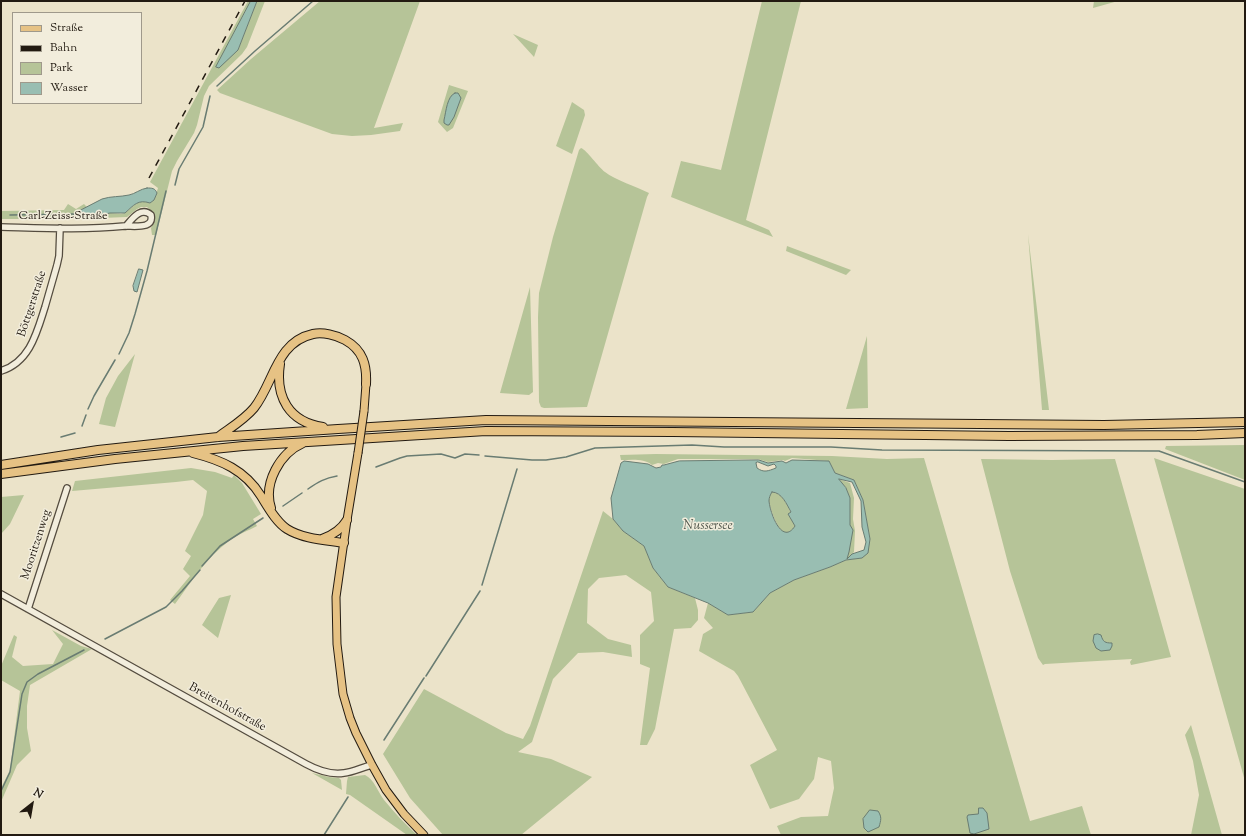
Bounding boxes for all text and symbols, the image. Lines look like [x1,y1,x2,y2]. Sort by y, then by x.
legend [12,12,142,104]
text: Straße [50,19,83,37]
text: Bahn [50,39,77,57]
text: Park [50,59,73,77]
text: Wasser [50,79,88,97]
street label: Carl-Zeiss-Straße [18,210,108,224]
street label: Böttgerstraße [16,269,50,339]
street label: Mooritzenweg [19,508,55,582]
water label: Nussersee [683,519,733,535]
street label: Breitenhofstraße [186,681,268,735]
north arrow [12,784,52,824]
text: N [30,785,46,803]

